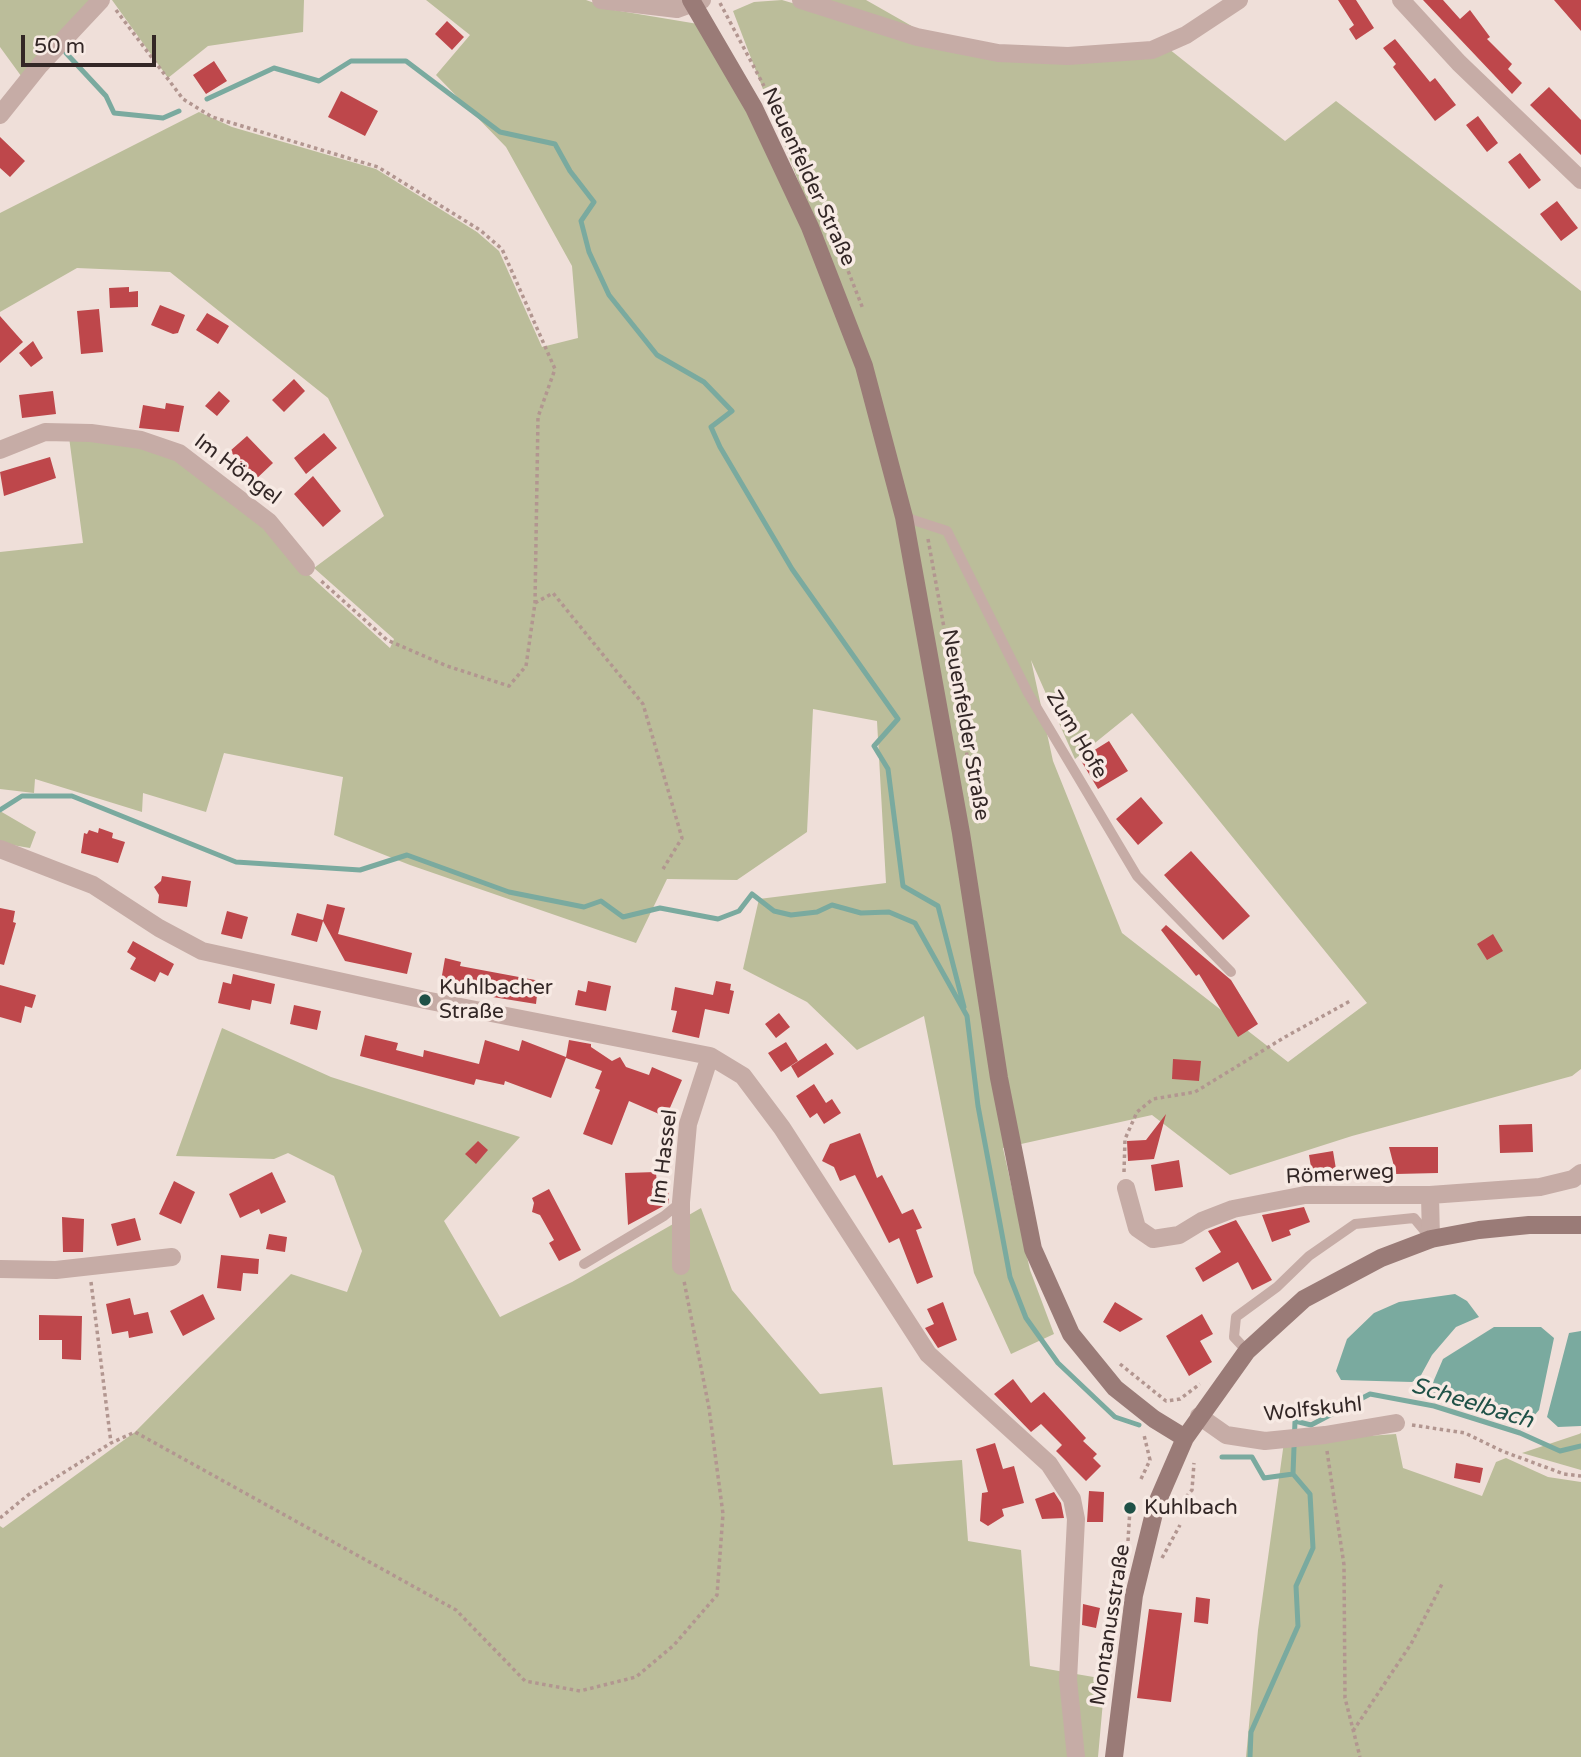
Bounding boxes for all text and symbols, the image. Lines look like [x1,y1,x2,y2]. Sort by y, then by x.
scale bar [24,21,159,65]
text: 50 m [34,34,85,59]
street label: Neuenfelder Straße [756,84,860,270]
street label: Im Höngel [189,429,285,511]
street label: Neuenfelder Straße [936,627,994,823]
street label: Zum Hofe [1040,686,1112,784]
place label: Kuhlbacher Straße [439,975,553,1025]
marker: Kuhlbacher Straße [417,992,433,1008]
street label: Im Hassel [647,1108,683,1206]
street label: Römerweg [1285,1160,1395,1190]
water label: Scheelbach [1408,1372,1536,1436]
street label: Wolfskuhl [1263,1392,1363,1428]
place label: Kuhlbach [1144,1495,1238,1521]
marker: Kuhlbach [1122,1500,1138,1516]
street label: Montanusstraße [1086,1542,1136,1708]

